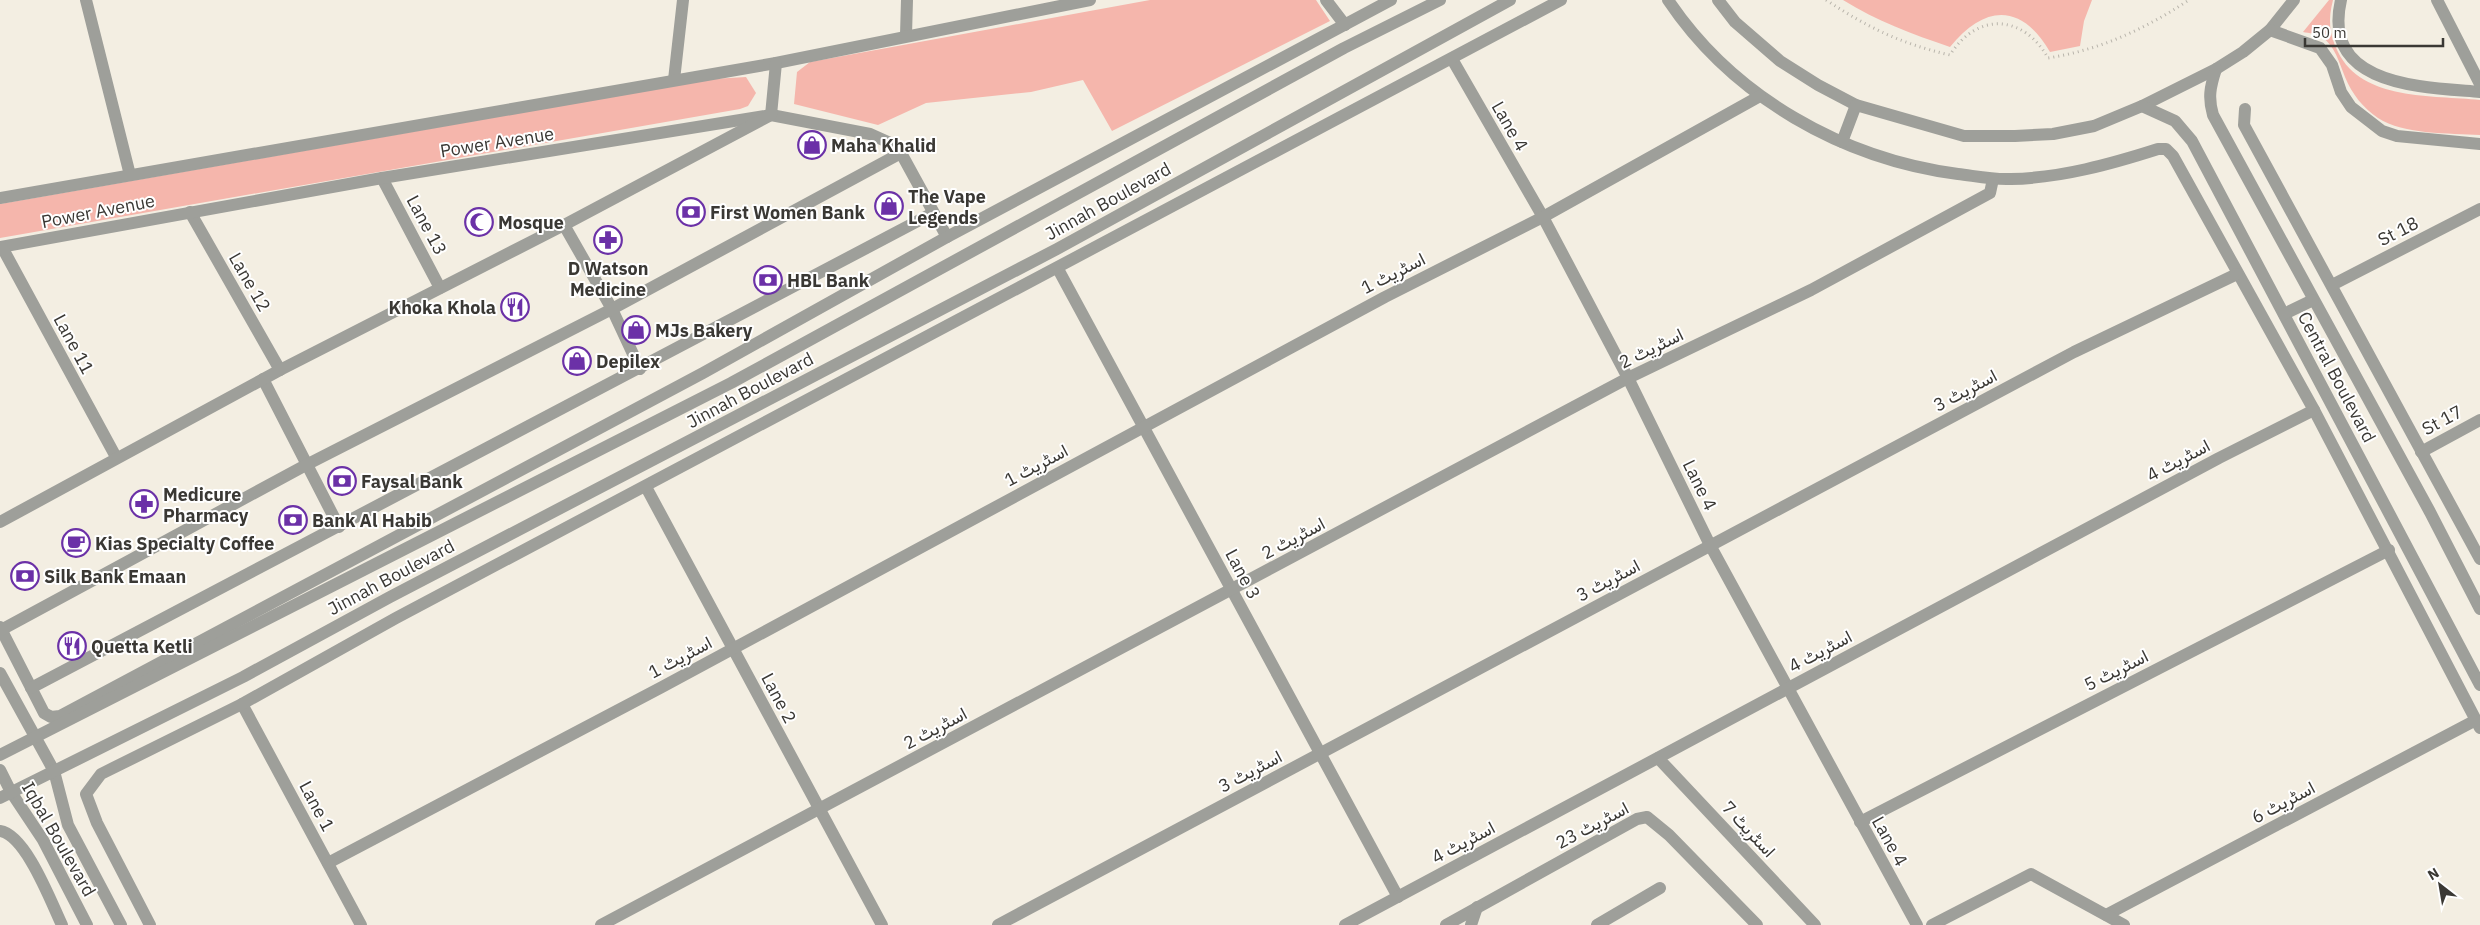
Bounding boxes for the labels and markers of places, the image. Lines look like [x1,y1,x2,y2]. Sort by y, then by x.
shop icon: Maha Khalid [797,130,827,160]
place label: Maha Khalid [831,134,936,157]
place label: The Vape Legends [908,185,986,229]
shop icon: The Vape Legends [874,191,904,221]
bank icon: First Women Bank [676,197,706,227]
place label: First Women Bank [710,201,865,224]
mosque icon: Mosque [464,207,494,237]
place label: Mosque [498,211,564,234]
pharmacy icon: D Watson Medicine [593,225,623,255]
place label: D Watson Medicine [568,257,648,301]
bank icon: HBL Bank [753,265,783,295]
place label: HBL Bank [787,269,870,292]
restaurant icon: Khoka Khola [500,292,530,322]
place label: Khoka Khola [389,296,496,319]
shop icon: MJs Bakery [621,315,651,345]
place label: MJs Bakery [655,319,753,342]
shop icon: Depilex [562,346,592,376]
place label: Depilex [596,350,660,373]
bank icon: Faysal Bank [327,466,357,496]
place label: Faysal Bank [361,470,463,493]
place label: Medicure Pharmacy [163,483,249,527]
pharmacy icon: Medicure Pharmacy [129,489,159,519]
bank icon: Bank Al Habib [278,505,308,535]
place label: Bank Al Habib [312,509,432,532]
cafe icon: Kias Specialty Coffee [61,528,91,558]
place label: Kias Specialty Coffee [95,532,274,555]
bank icon: Silk Bank Emaan [10,561,40,591]
place label: Silk Bank Emaan [44,565,186,588]
restaurant icon: Quetta Ketli [57,631,87,661]
place label: Quetta Ketli [91,635,193,658]

